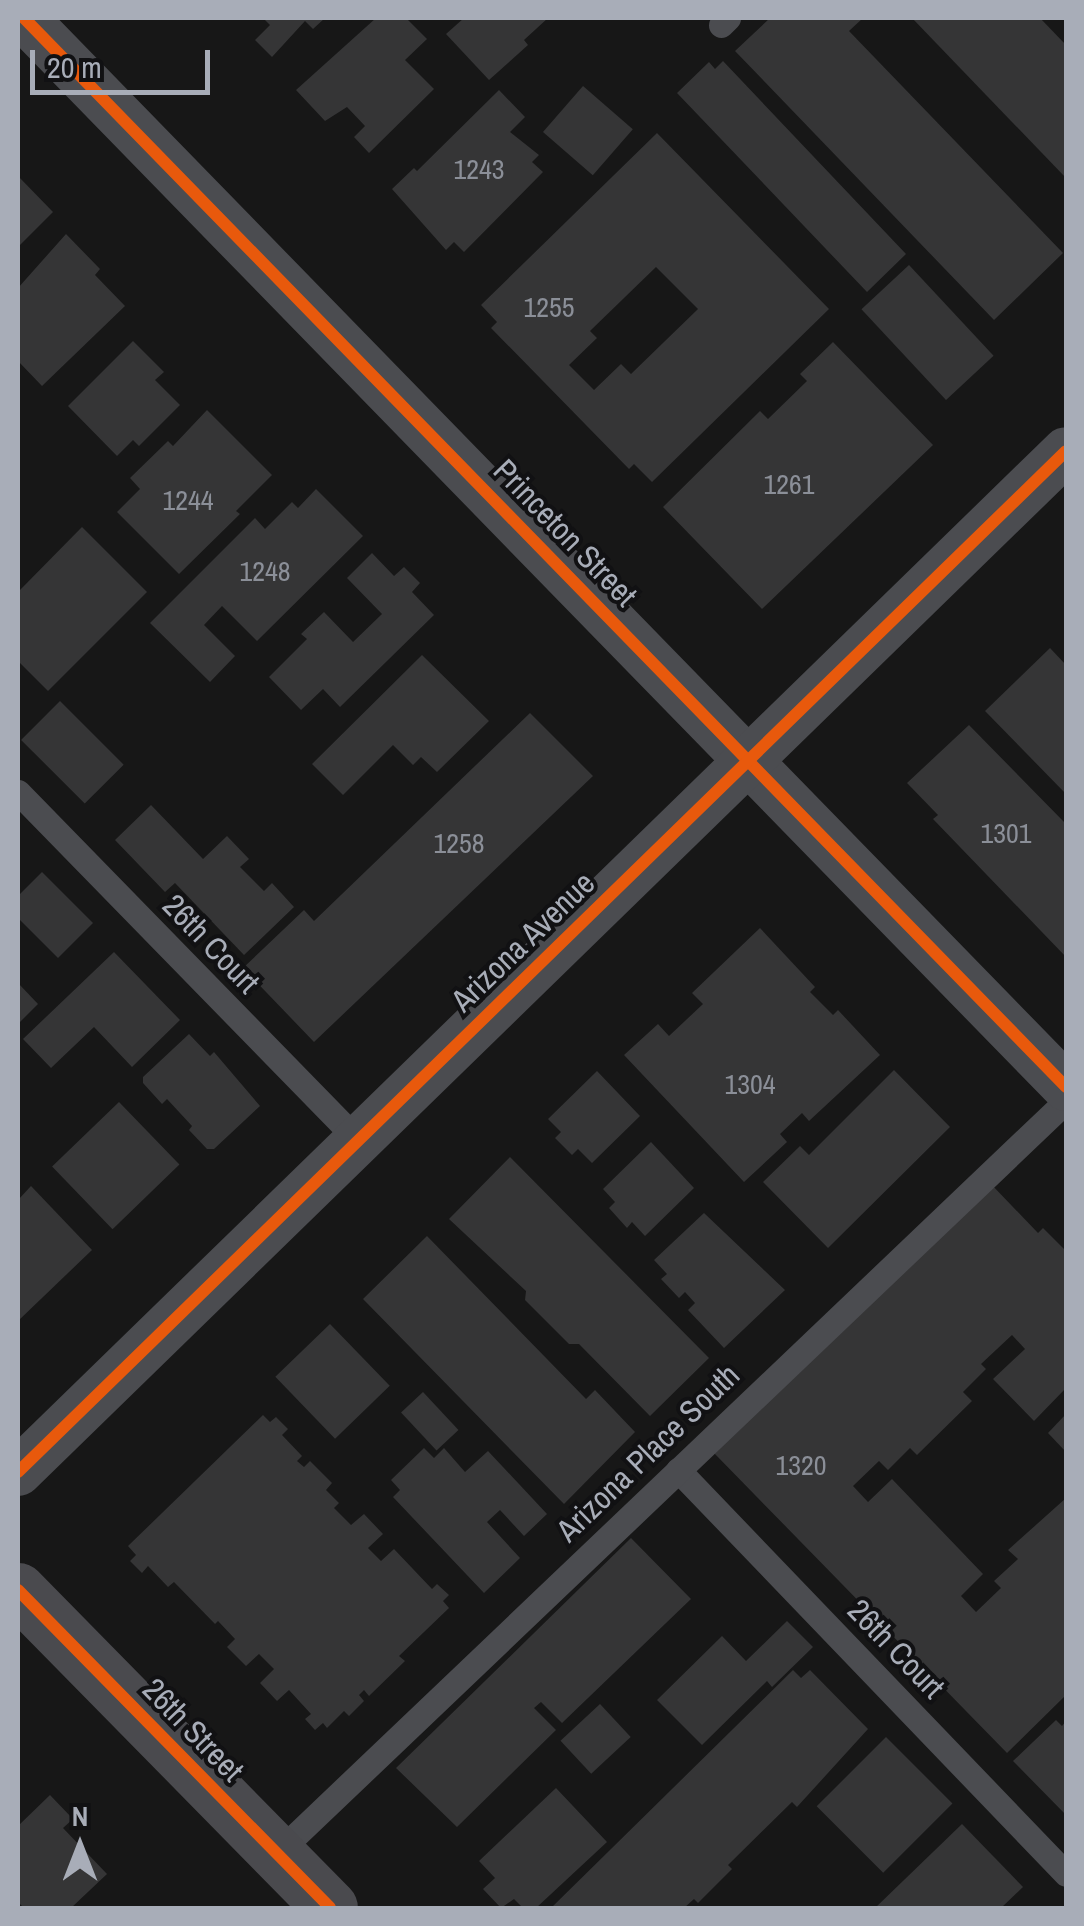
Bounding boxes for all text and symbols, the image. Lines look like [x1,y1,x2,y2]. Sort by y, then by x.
scale bar [35,30,215,92]
text: 20 m [47,47,102,87]
house number: 1243 [453,152,505,186]
house number: 1255 [523,290,575,324]
street label: Princeton Street [485,451,645,615]
house number: 1261 [763,467,815,501]
house number: 1244 [162,483,214,517]
house number: 1248 [239,554,291,588]
house number: 1301 [980,816,1032,850]
house number: 1258 [433,826,485,860]
street label: Arizona Avenue [443,863,603,1021]
street label: 26th Court [155,887,267,1001]
house number: 1304 [724,1067,776,1101]
street label: Arizona Place South [549,1356,747,1550]
house number: 1320 [775,1448,827,1482]
street label: 26th Court [840,1592,952,1706]
street label: 26th Street [135,1670,251,1790]
north arrow [30,1796,130,1896]
text: N [72,1797,88,1835]

